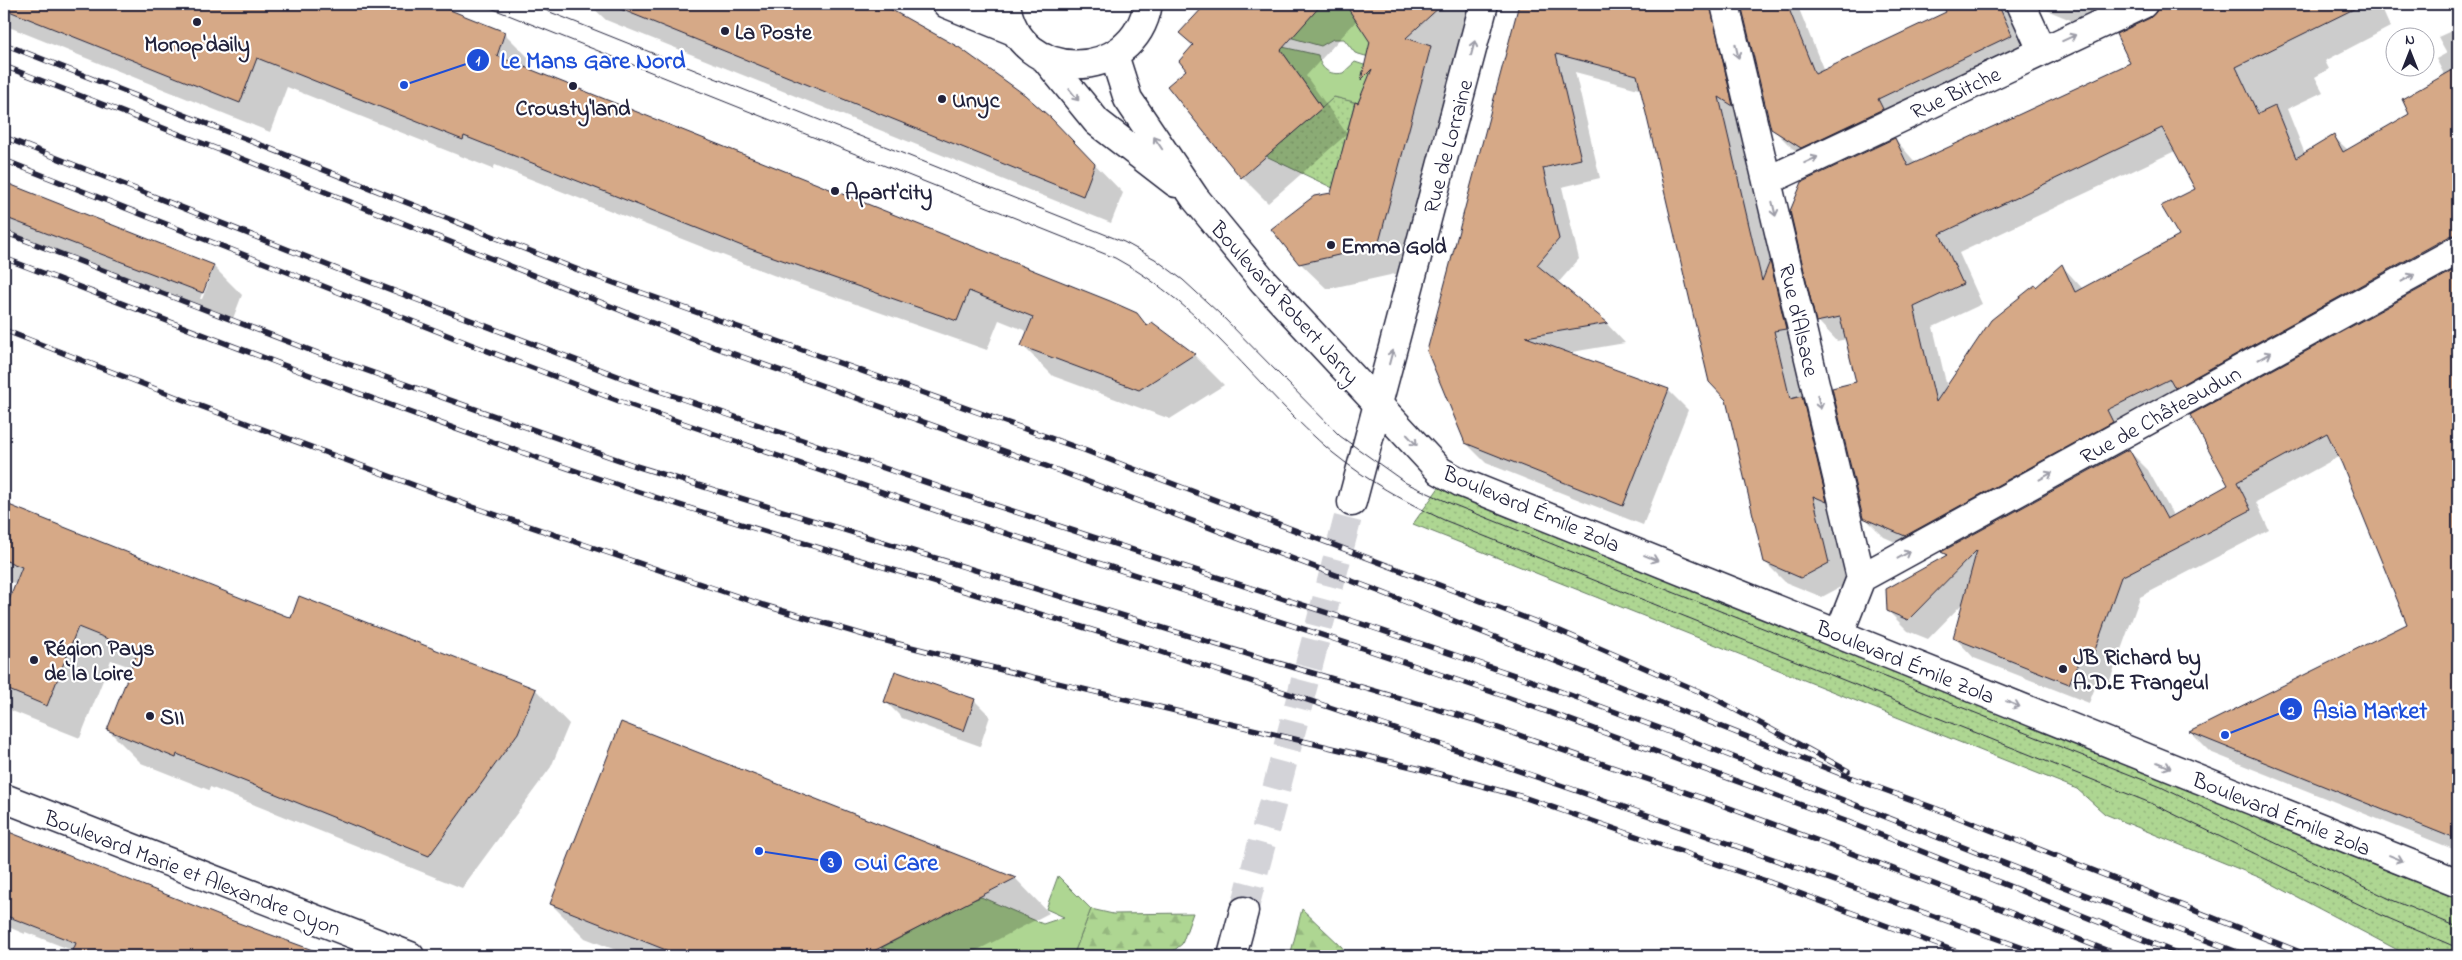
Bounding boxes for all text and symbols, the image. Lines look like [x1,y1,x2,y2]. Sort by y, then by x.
marker: Monop'daily [191,16,203,28]
place label: La Poste [735,18,813,50]
marker: La Poste [719,25,731,37]
north arrow [2384,28,2434,78]
place label: Monop'daily [144,30,250,63]
text: N [2405,30,2415,51]
one-way arrow [2061,33,2076,42]
callout: Le Mans Gare Nord [465,40,695,79]
one-way arrow [1469,40,1478,56]
one-way arrow [1733,43,1742,59]
text: Le Mans Gare Nord [500,45,686,80]
text: 1 [476,50,481,72]
street label: Rue Bitche [1906,60,2007,130]
street label: Rue de Lorraine [1417,76,1483,217]
marker: Crousty'land [567,80,579,92]
place label: Unyc [952,86,1001,119]
one-way arrow [1069,88,1080,101]
marker: Unyc [936,93,948,105]
place label: Crousty'land [516,94,631,127]
one-way arrow [1153,136,1163,150]
one-way arrow [1803,155,1818,164]
place label: Apart'city [845,178,932,211]
marker: Apart'city [829,185,841,197]
one-way arrow [1770,201,1779,217]
street label: Boulevard Robert Jarry [1200,215,1366,393]
place label: Emma Gold [1341,232,1447,264]
marker: Emma Gold [1325,239,1337,251]
street label: Rue d'Alsace [1769,261,1826,380]
one-way arrow [2400,272,2414,282]
one-way arrow [1387,350,1396,366]
one-way arrow [2257,351,2272,360]
street label: Rue de Châteaudun [2075,359,2248,474]
one-way arrow [1815,393,1824,409]
one-way arrow [1406,434,1418,446]
street label: Boulevard Émile Zola [1436,459,1624,563]
one-way arrow [2038,471,2053,480]
one-way arrow [1896,549,1910,559]
one-way arrow [1643,554,1658,564]
street label: Boulevard Émile Zola [1810,613,1999,714]
place label: Région Pays de la Loire [44,634,154,691]
place label: JB Richard by A.D.E Frangeul [2073,643,2209,701]
marker: Région Pays de la Loire [28,654,40,666]
marker: JB Richard by A.D.E Frangeul [2057,663,2069,675]
callout: Asia Market [2278,690,2438,729]
text: Asia Market [2313,695,2428,730]
one-way arrow [2005,700,2020,710]
text: 2 [2286,700,2295,722]
place label: SII [160,703,184,735]
marker: SII [144,710,156,722]
one-way arrow [2156,761,2171,770]
street label: Boulevard Émile Zola [2186,765,2375,866]
street label: Boulevard Marie et Alexandre Oyon [38,803,345,947]
callout: Oui Care [819,842,948,881]
text: Oui Care [854,847,939,882]
text: 3 [827,852,834,874]
one-way arrow [2388,854,2403,863]

